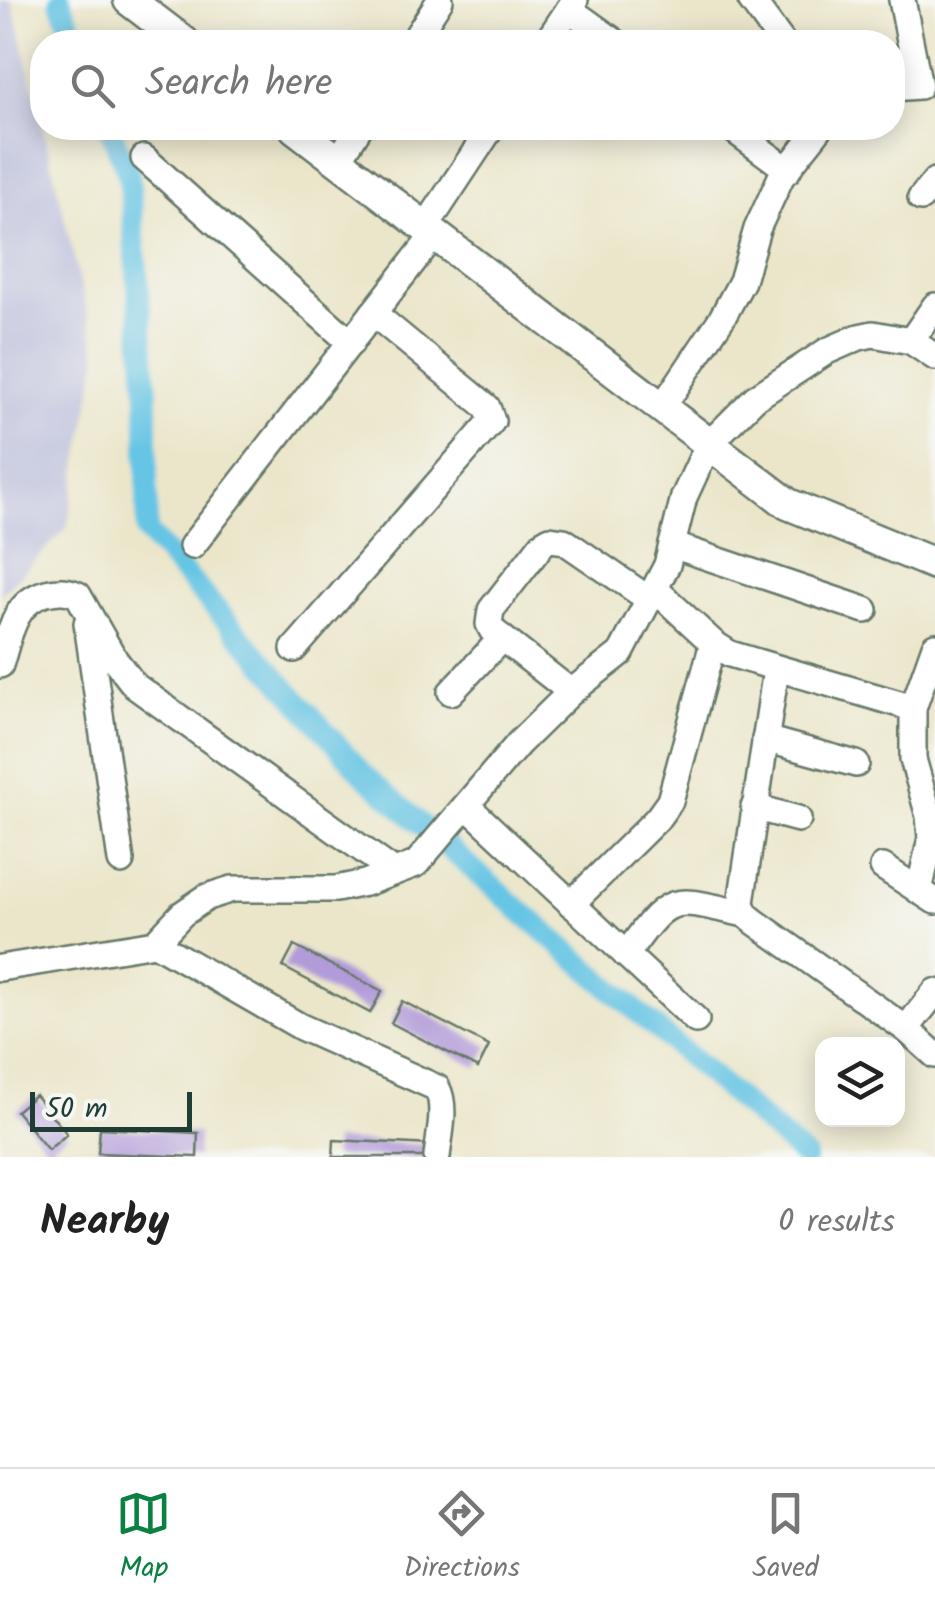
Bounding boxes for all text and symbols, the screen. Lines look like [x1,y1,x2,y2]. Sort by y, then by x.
search box [30,30,905,140]
text: Search here [145,55,332,115]
icon: search [65,58,120,113]
map controls [815,1037,905,1127]
button: layers [815,1037,905,1127]
scale bar [30,1087,192,1132]
text: 50 m [45,1087,108,1132]
text: Nearby [40,1189,169,1256]
text: 0 results [778,1197,895,1248]
tab: Map [116,1486,171,1591]
tab: Directions [404,1486,520,1591]
tab: Saved [752,1486,819,1591]

